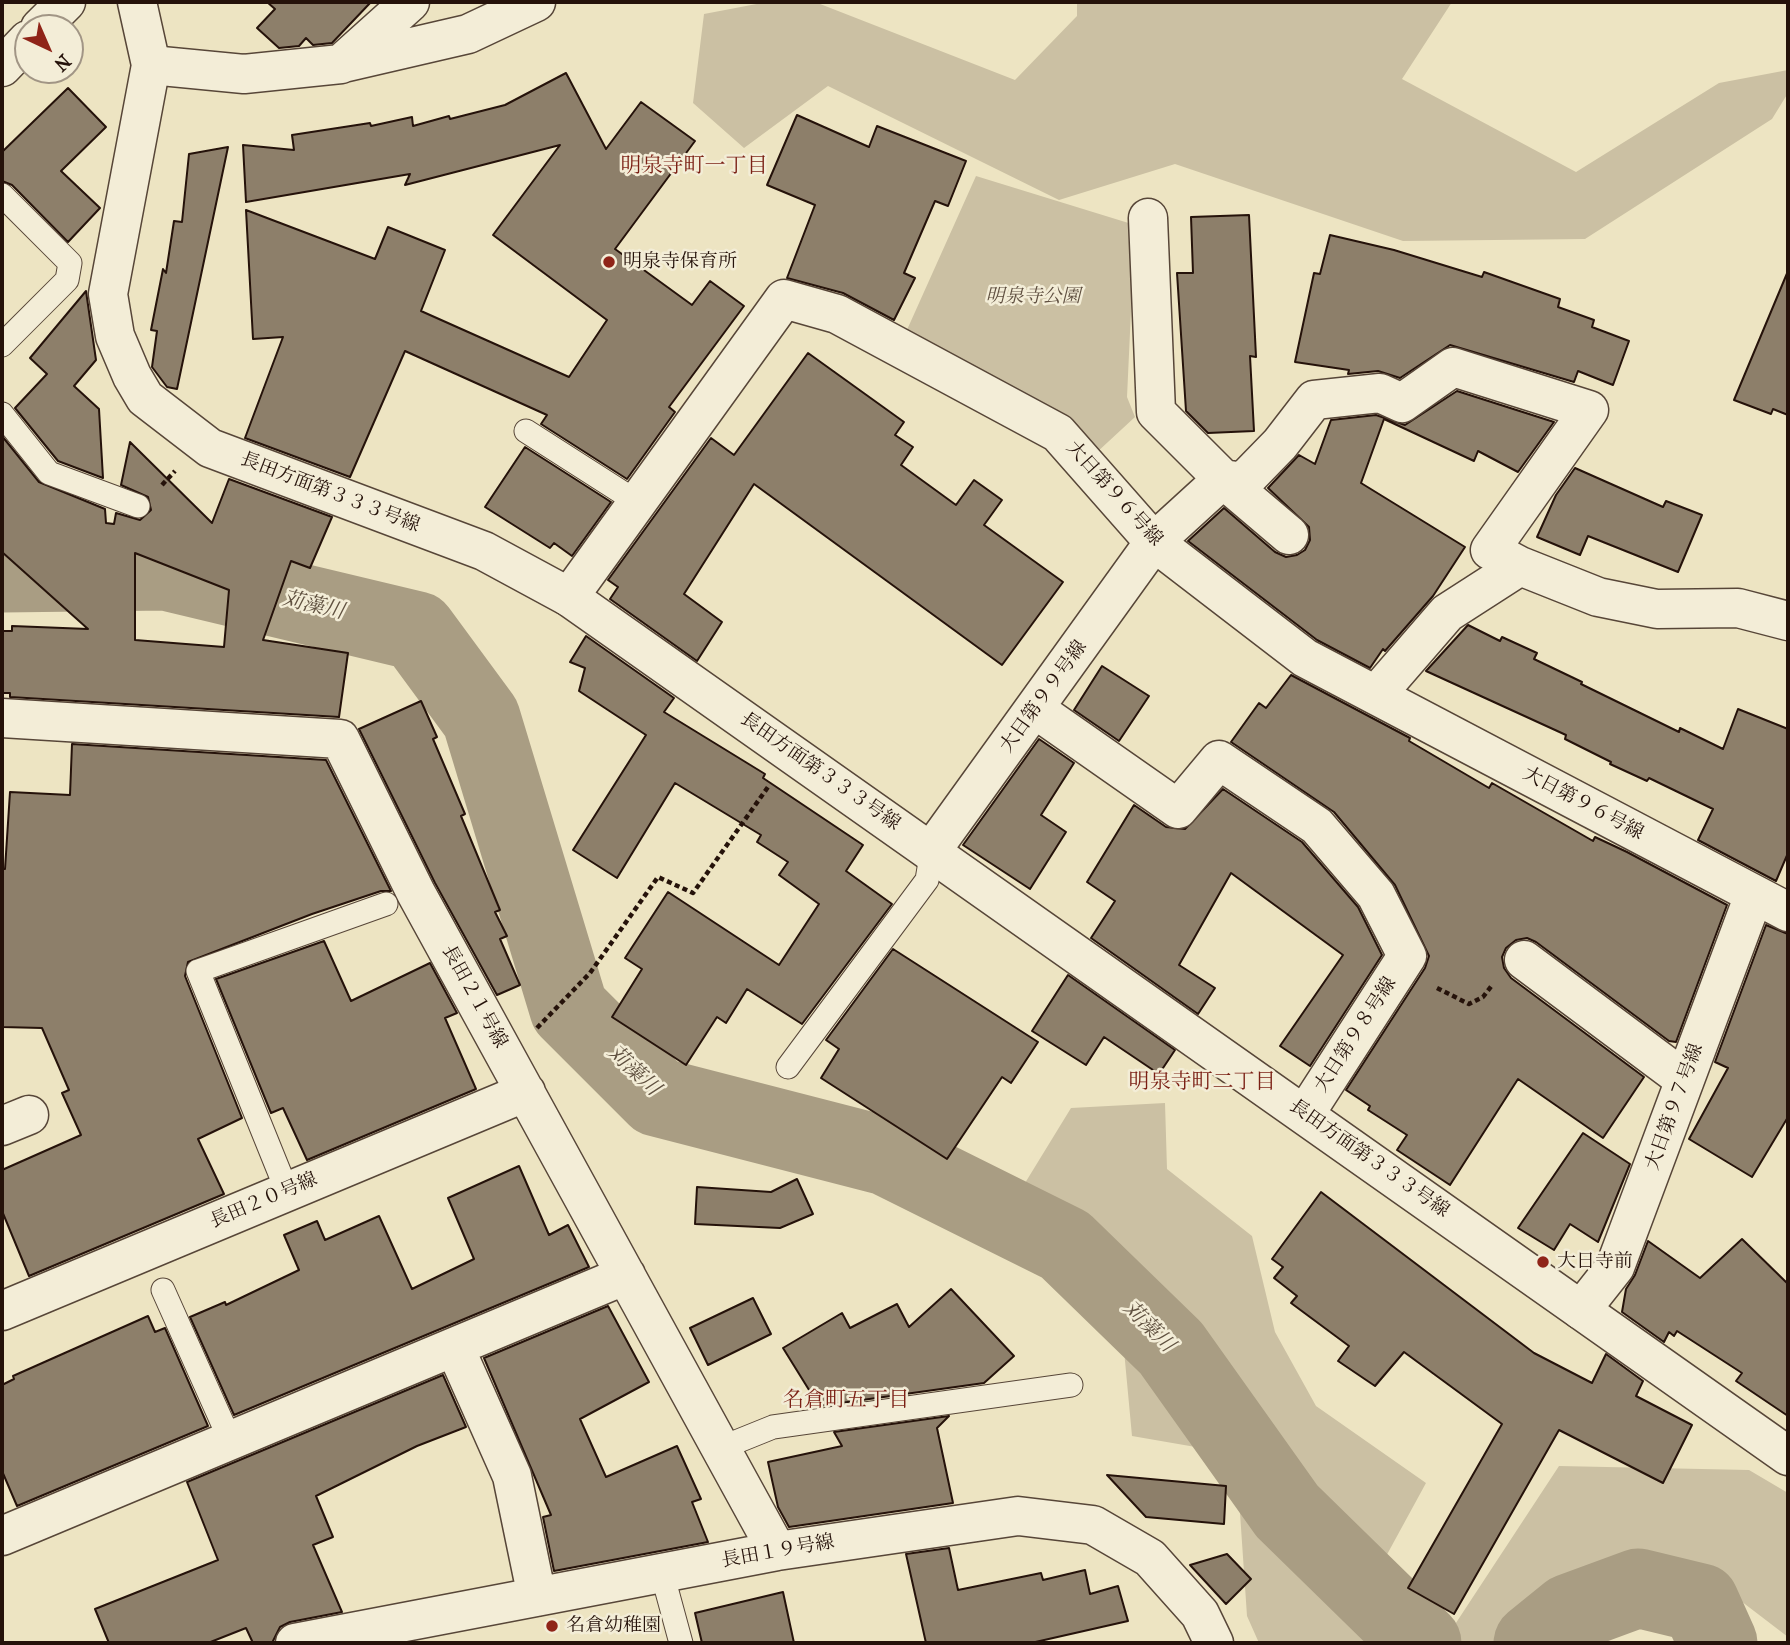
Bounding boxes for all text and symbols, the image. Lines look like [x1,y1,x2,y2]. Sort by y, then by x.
north arrow [14,14,84,84]
text: N [49,50,75,76]
district label: 明泉寺町一丁目 [621,154,767,180]
place label: 明泉寺保育所 [623,251,737,273]
marker: 明泉寺保育所 [601,254,617,270]
park label: 明泉寺公園 [986,286,1080,308]
street label: 大日第９６号線 [1061,437,1167,551]
street label: 長田方面第３３３号線 [237,448,423,538]
water label: 苅藻川 [279,587,347,625]
street label: 大日第９９号線 [996,636,1092,758]
street label: 長田方面第３３３号線 [736,708,904,836]
street label: 大日第９６号線 [1519,763,1647,845]
street label: 長田２１号線 [436,942,512,1052]
street label: 大日第９８号線 [1310,973,1402,1097]
water label: 苅藻川 [601,1040,665,1102]
street label: 大日第９７号線 [1642,1041,1708,1173]
district label: 明泉寺町二丁目 [1129,1070,1275,1096]
street label: 長田方面第３３３号線 [1285,1095,1453,1223]
street label: 長田２０号線 [207,1168,321,1234]
place label: 大日寺前 [1557,1251,1633,1273]
marker: 大日寺前 [1535,1254,1551,1270]
water label: 苅藻川 [1117,1296,1179,1358]
district label: 名倉町五丁目 [783,1388,909,1414]
street label: 長田１９号線 [720,1531,836,1573]
place label: 名倉幼稚園 [566,1615,661,1637]
marker: 名倉幼稚園 [544,1618,560,1634]

